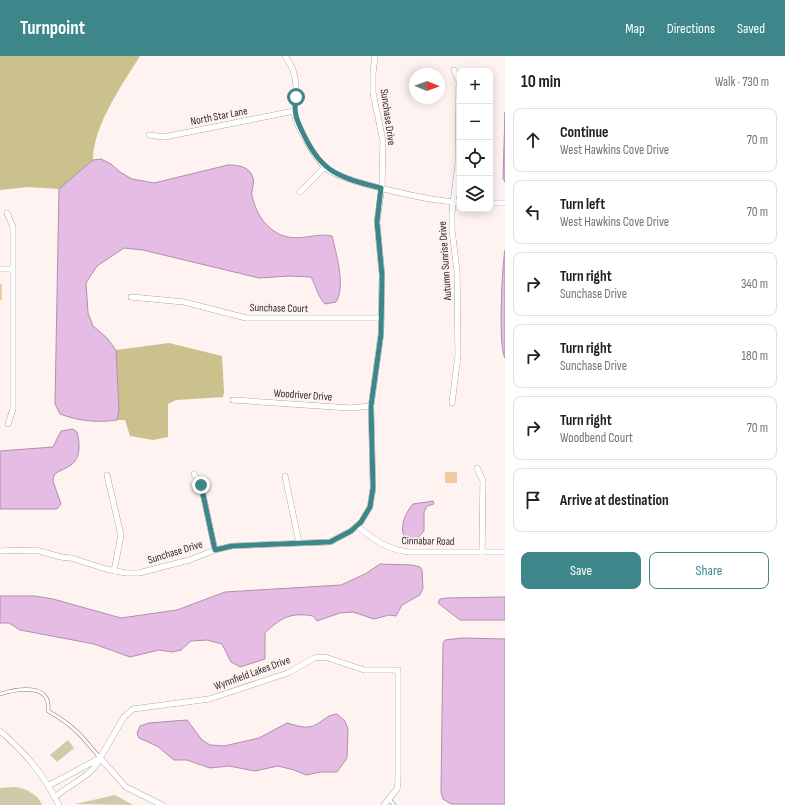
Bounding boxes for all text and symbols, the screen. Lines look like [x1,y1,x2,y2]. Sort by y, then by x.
text: Turnpoint [20,17,85,40]
text: Map [625,20,645,37]
text: Directions [667,20,715,37]
text: Saved [737,20,765,37]
north arrow [409,68,445,104]
map controls [457,68,493,212]
button: + [457,68,493,104]
text: 10 min [521,72,561,92]
text: Walk · 730 m [715,74,769,90]
route start [287,88,305,106]
street label: Sunchase Drive [378,88,398,146]
street label: North Star Lane [189,104,249,128]
button: − [457,104,493,140]
text: Continue [560,123,609,142]
icon: ahead [522,129,544,151]
text: 70 m [747,132,768,148]
button: locate [457,140,493,176]
text: West Hawkins Cove Drive [560,142,669,158]
button: layers [457,176,493,212]
text: Turn left [560,195,605,214]
icon: left [522,201,544,223]
text: 70 m [747,204,768,220]
text: West Hawkins Cove Drive [560,214,669,230]
street label: Autumn Sunrise Drive [436,221,454,302]
text: Turn right [560,267,612,286]
icon: right [522,273,544,295]
text: 340 m [741,276,768,292]
text: Sunchase Drive [560,286,627,302]
street label: Sunchase Court [250,301,309,315]
text: Turn right [560,339,612,358]
icon: right [522,345,544,367]
text: 180 m [742,348,768,364]
text: Sunchase Drive [560,358,627,374]
street label: Woodriver Drive [273,386,333,404]
text: Turn right [560,411,612,430]
icon: right [522,417,544,439]
text: 70 m [747,420,768,436]
text: Woodbend Court [560,430,633,446]
route end [192,476,210,494]
icon: arrive [522,489,544,511]
text: Arrive at destination [560,491,669,510]
street label: Cinnabar Road [401,534,455,548]
street label: Sunchase Drive [146,537,204,567]
button: Save [521,552,641,589]
button: Share [649,552,769,589]
street label: Wynnfield Lakes Drive [212,653,292,693]

